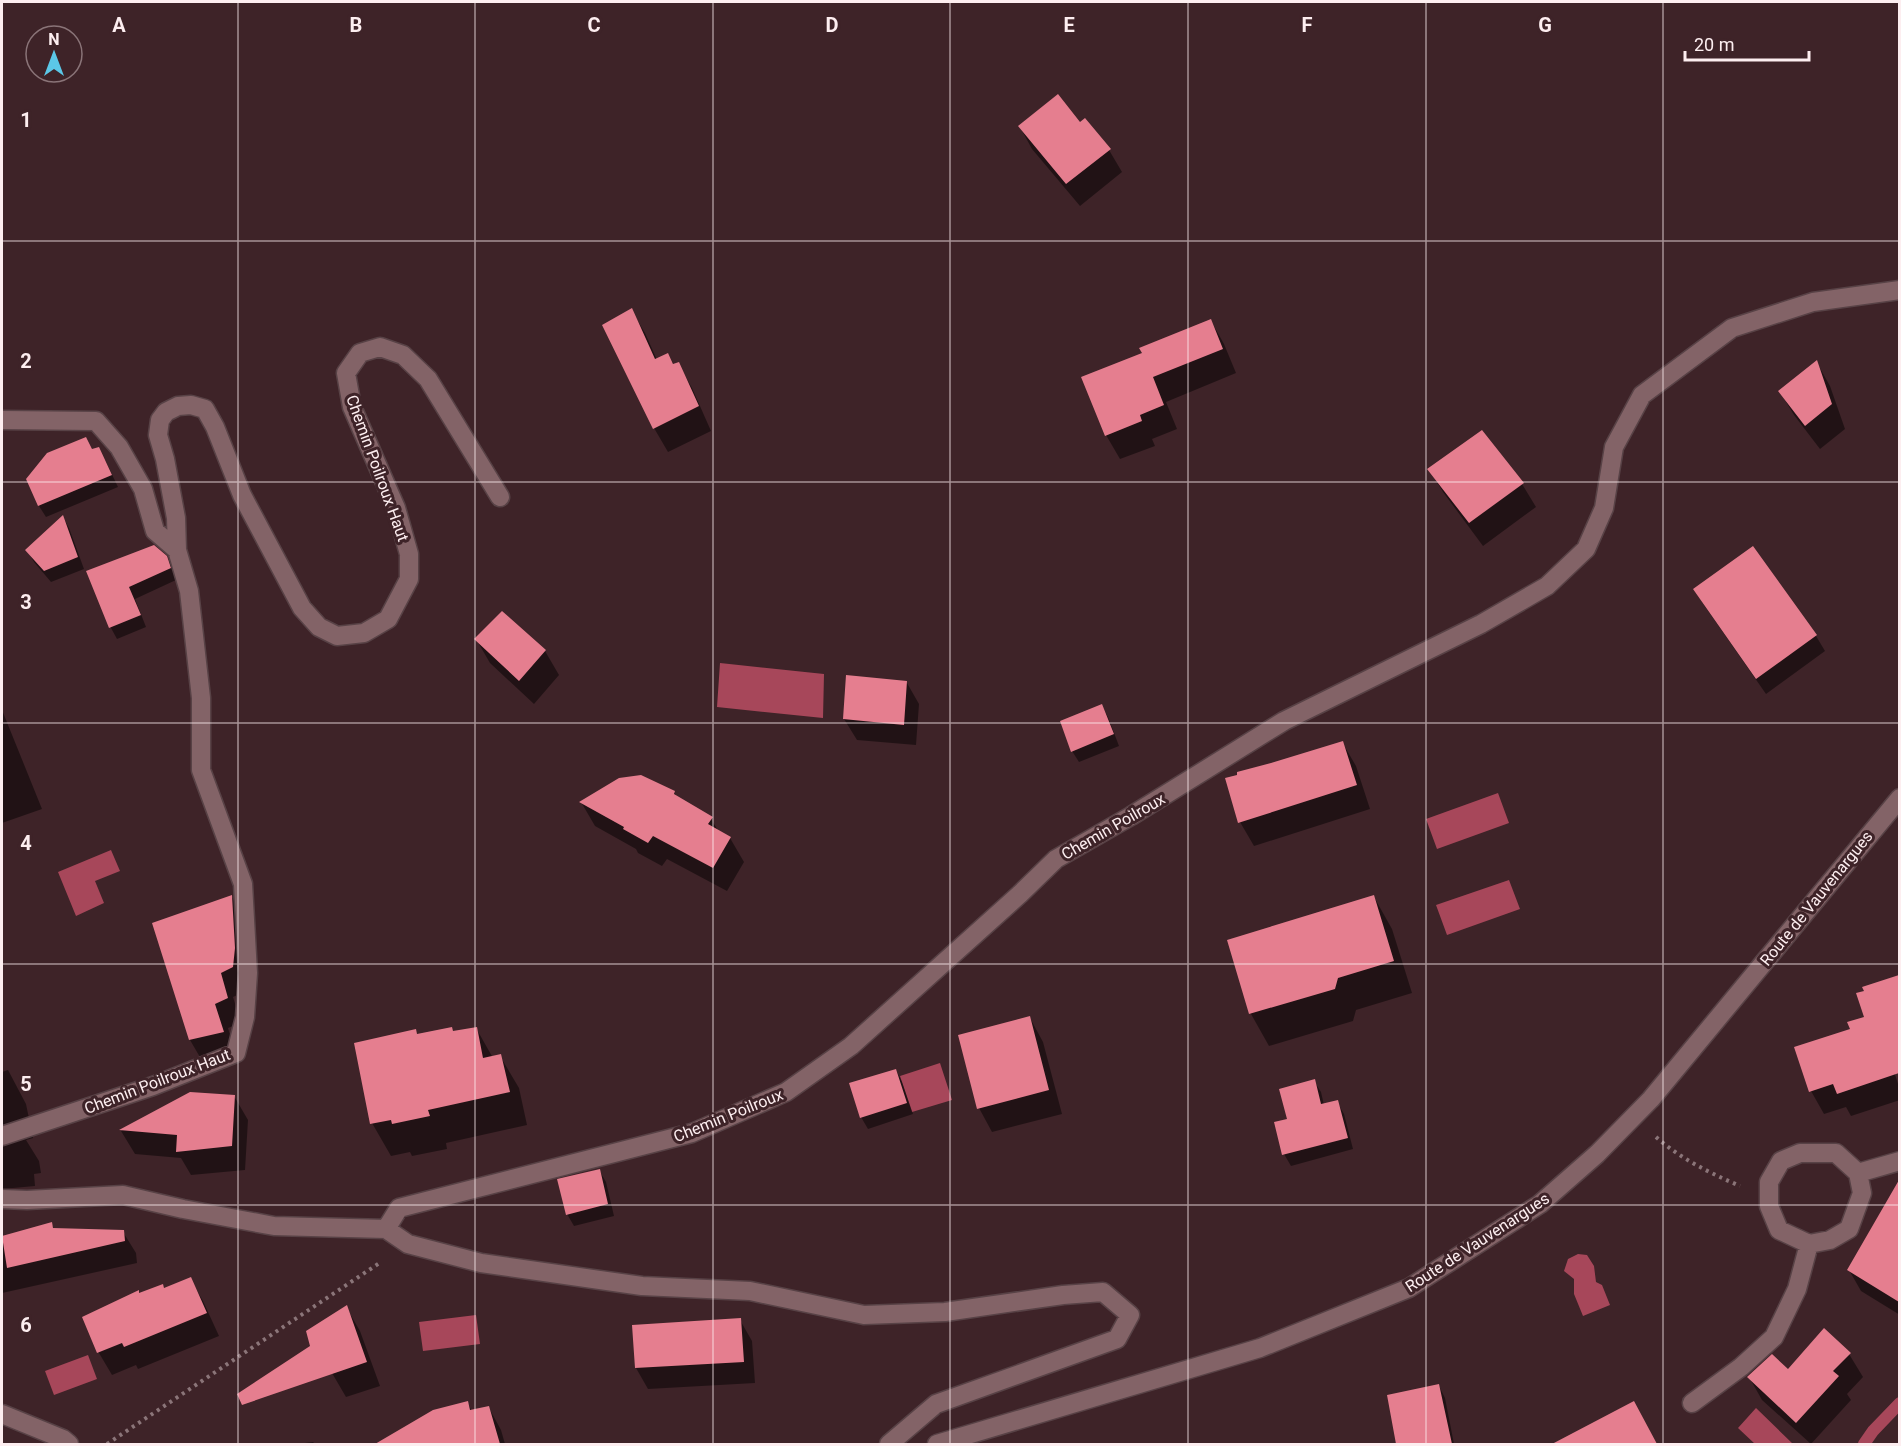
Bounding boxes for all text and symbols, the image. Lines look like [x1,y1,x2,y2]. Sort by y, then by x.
text: A [112,13,126,37]
text: B [350,13,362,37]
text: C [587,13,601,37]
text: D [826,13,839,37]
text: E [1063,13,1075,37]
text: F [1302,13,1313,37]
text: G [1538,13,1552,37]
north arrow [24,24,84,84]
scale bar [1685,24,1810,62]
text: N [48,30,60,49]
text: 20 m [1694,34,1734,55]
text: 1 [20,108,32,132]
text: 2 [20,349,32,373]
street label: Chemin Poilroux Haut [342,392,413,544]
text: 3 [20,590,32,614]
street label: Chemin Poilroux [1058,789,1168,864]
street label: Route de Vauvenargues [1756,827,1877,970]
text: 4 [20,831,32,855]
street label: Chemin Poilroux Haut [82,1045,233,1118]
text: 5 [20,1072,32,1096]
street label: Chemin Poilroux [671,1085,786,1146]
street label: Route de Vauvenargues [1402,1189,1553,1296]
text: 6 [20,1313,32,1337]

